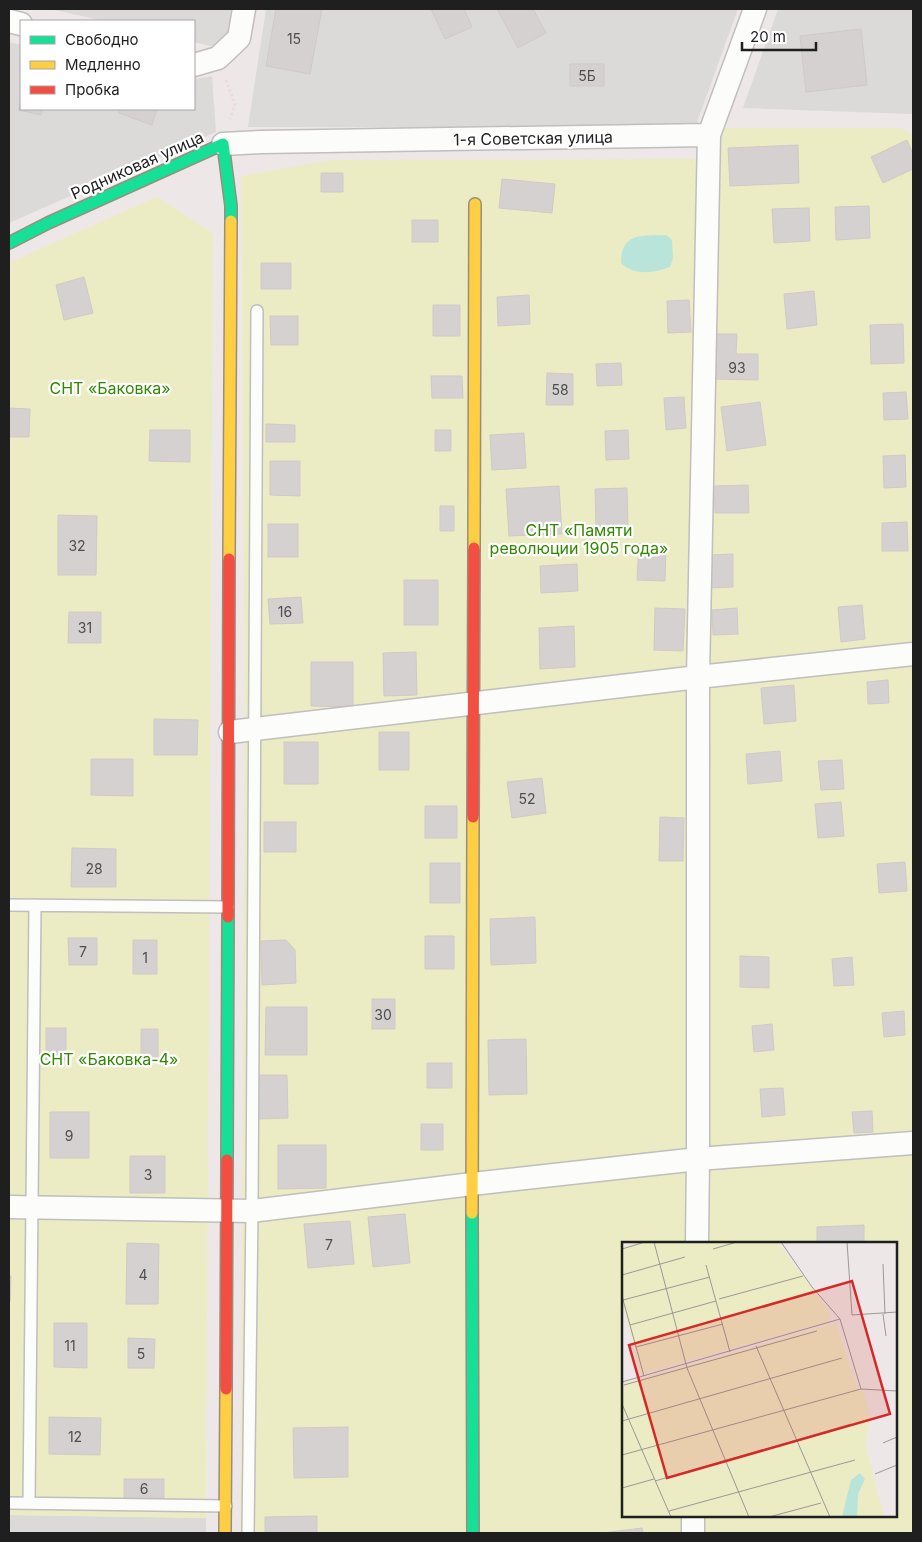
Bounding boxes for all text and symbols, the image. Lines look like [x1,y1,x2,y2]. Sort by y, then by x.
legend [20,20,195,110]
scale bar [742,20,816,52]
text: 20 m [750,27,786,46]
text: Свободно [65,30,139,49]
house number: 15 [287,30,301,47]
text: Медленно [65,55,141,74]
house number: 5Б [578,67,596,84]
text: Пробка [65,80,120,99]
street label: Родниковая улица [67,127,207,203]
street label: 1-я Советская улица [453,127,613,149]
house number: 93 [728,359,746,376]
park label: СНТ «Баковка» [50,378,170,398]
house number: 58 [551,381,569,398]
park label: СНТ «Памяти революции 1905 года» [490,520,668,558]
house number: 32 [68,537,86,554]
house number: 16 [278,603,292,620]
house number: 31 [78,619,92,636]
house number: 52 [518,790,536,807]
house number: 28 [85,860,103,877]
house number: 7 [79,943,87,960]
house number: 1 [142,949,148,966]
house number: 30 [374,1006,392,1023]
park label: СНТ «Баковка-4» [40,1049,178,1069]
house number: 9 [65,1127,73,1144]
house number: 3 [144,1166,152,1183]
house number: 7 [325,1236,333,1253]
inset map [622,1242,897,1517]
house number: 4 [138,1266,148,1283]
house number: 11 [64,1337,76,1354]
house number: 5 [137,1345,145,1362]
house number: 12 [68,1428,82,1445]
house number: 6 [140,1480,148,1497]

